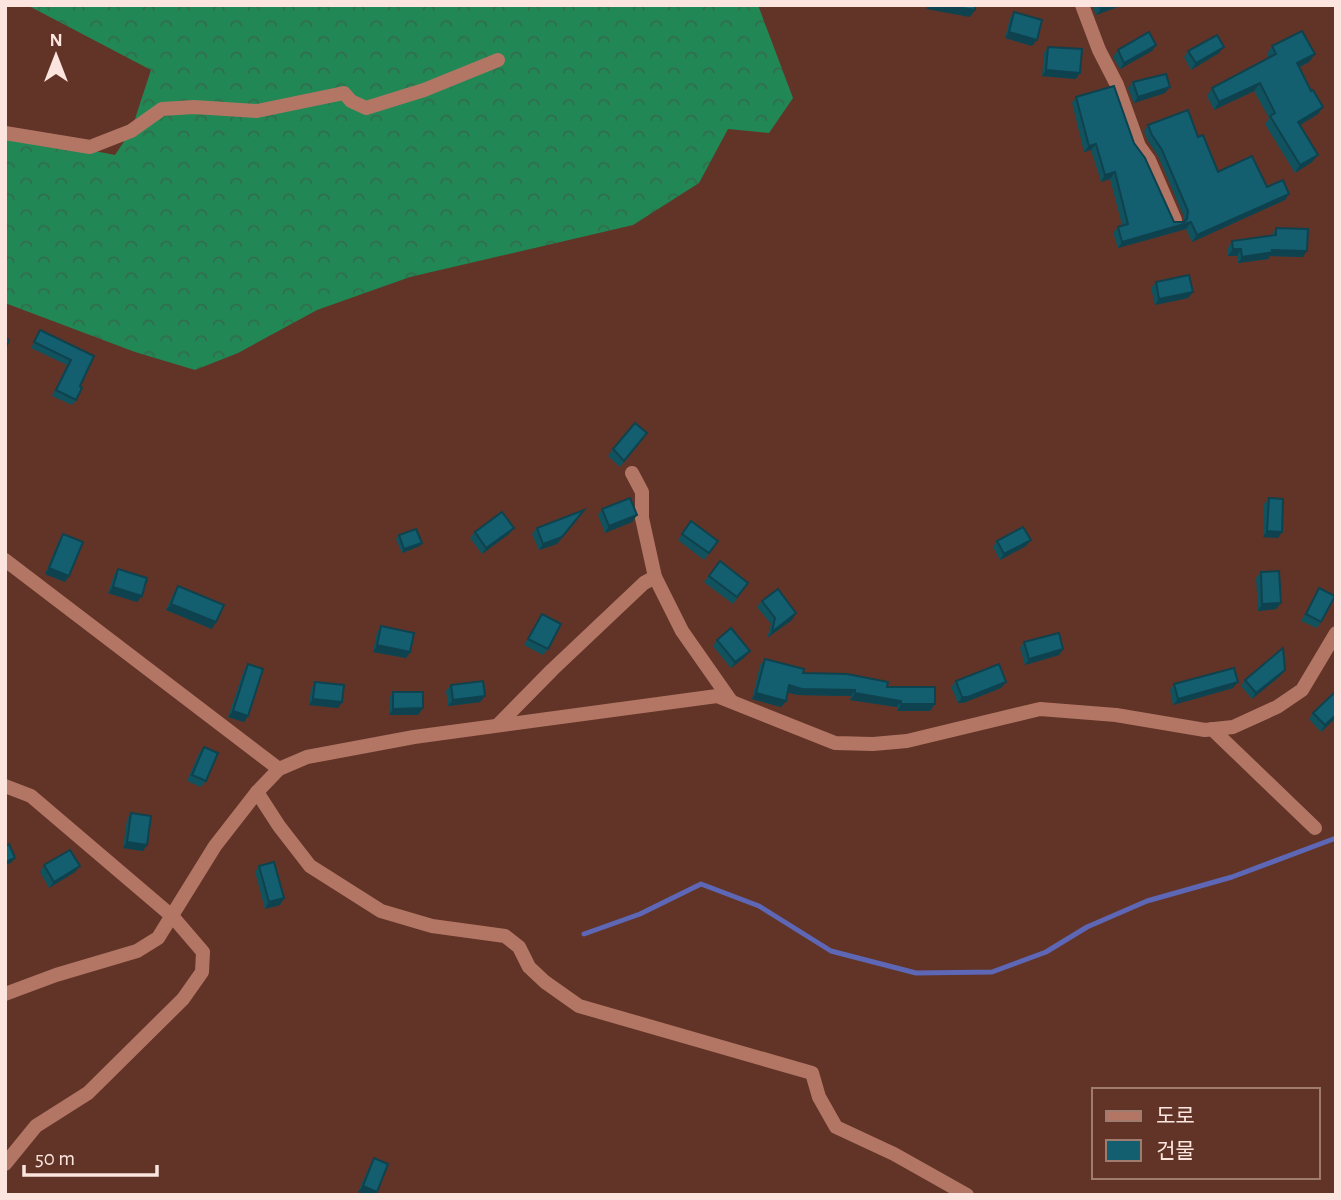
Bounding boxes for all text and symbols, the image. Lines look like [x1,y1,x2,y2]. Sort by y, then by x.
north arrow [21,21,91,91]
text: N [49,31,63,50]
legend [1092,1088,1320,1179]
text: 도로 [1156,1106,1195,1127]
scale bar [24,1134,158,1178]
text: 건물 [1156,1140,1195,1162]
text: 50 m [35,1148,75,1169]

